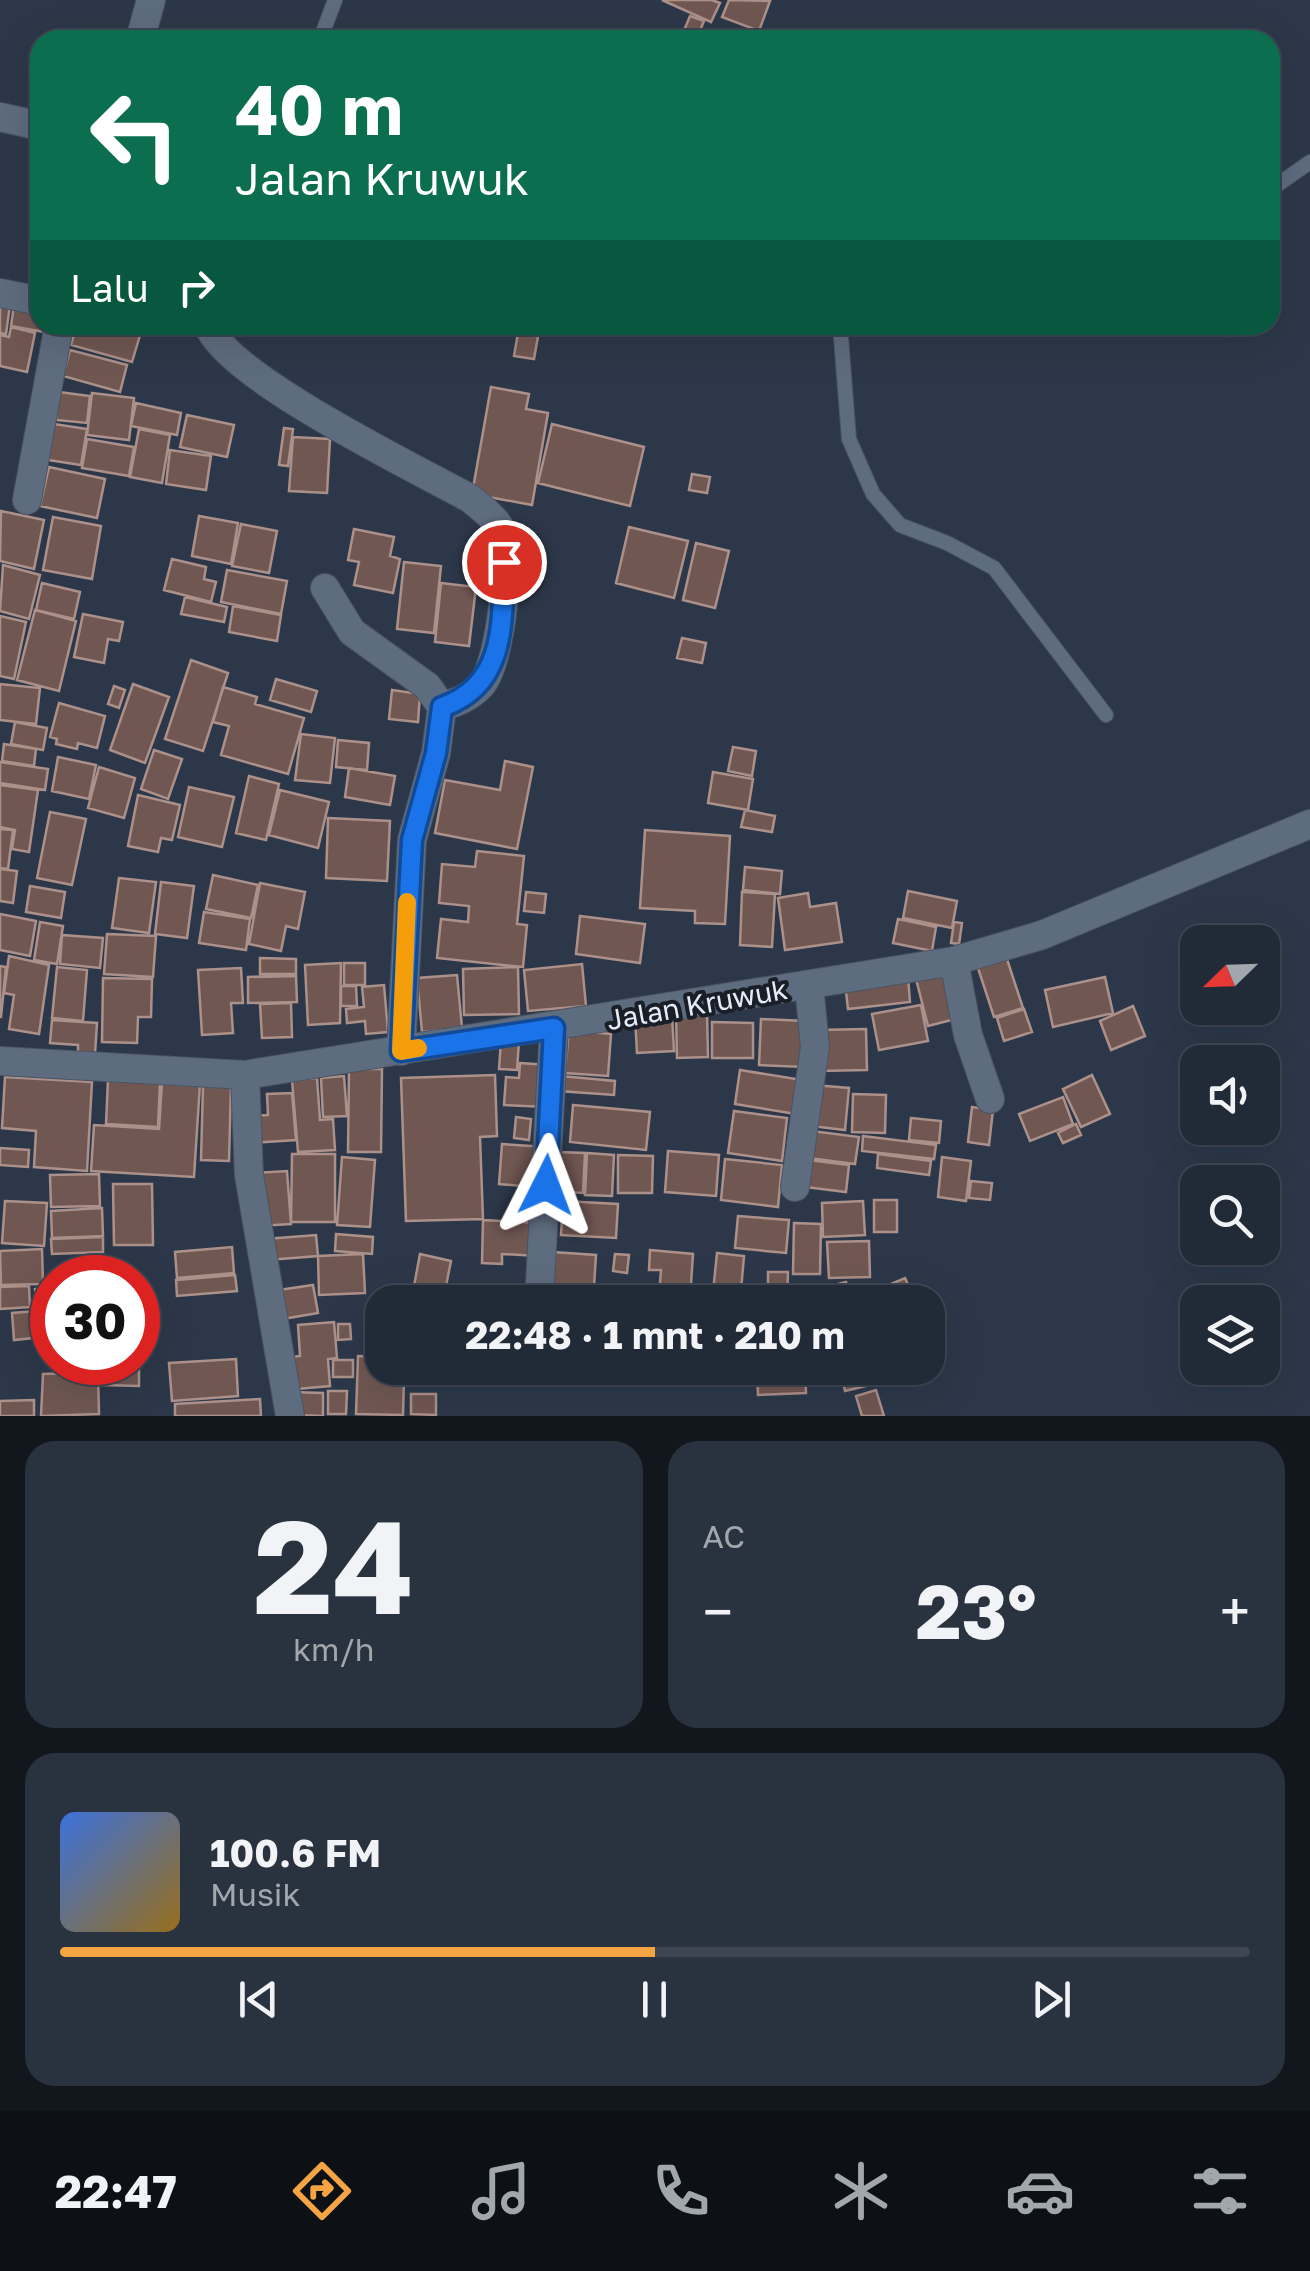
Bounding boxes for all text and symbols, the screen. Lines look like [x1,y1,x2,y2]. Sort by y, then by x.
text: 40 m [235,66,403,150]
icon: left [70,70,200,200]
text: Jalan Kruwuk [235,151,529,205]
icon: right [169,260,224,315]
text: Lalu [70,265,149,310]
pin [462,520,547,605]
icon: arrive [477,535,532,590]
north arrow [1180,925,1280,1025]
map controls [1180,925,1280,1385]
street label: Jalan Kruwuk [604,972,790,1036]
button: sound [1180,1045,1280,1145]
position arrow [494,1133,598,1237]
button: search [1180,1165,1280,1265]
speed limit sign: 30 [30,1255,160,1385]
button: layers [1180,1285,1280,1385]
text: 22:48 · 1 mnt · 210 m [465,1312,845,1357]
text: 24 [253,1487,414,1643]
text: AC [703,1517,745,1555]
text: 23° [916,1565,1037,1656]
text: − [703,1578,733,1644]
text: + [1220,1578,1250,1644]
text: km/h [293,1630,374,1668]
text: 100.6 FM [210,1830,381,1875]
text: Musik [210,1875,301,1913]
icon: previous [231,1972,286,2027]
icon: pause [627,1972,682,2027]
icon: next [1024,1972,1079,2027]
icon: directions [287,2156,357,2226]
icon: music [466,2156,536,2226]
icon: phone [646,2156,716,2226]
icon: climate [826,2156,896,2226]
icon: car [1005,2156,1075,2226]
icon: filters [1185,2156,1255,2226]
text: 22:47 [55,2164,177,2218]

